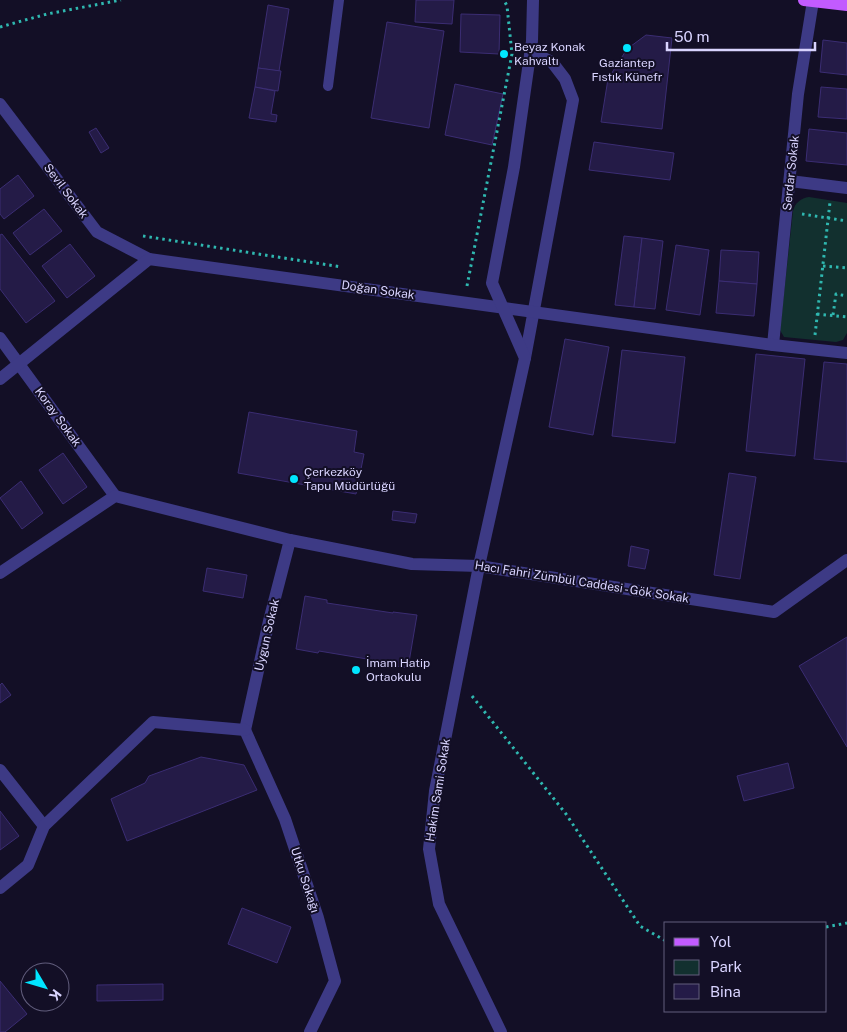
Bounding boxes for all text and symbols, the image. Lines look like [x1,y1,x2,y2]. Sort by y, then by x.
scale bar [667,20,814,52]
text: 50 m [674,28,709,45]
place label: Beyaz Konak Kahvaltı [514,40,586,68]
marker: Gaziantep Fıstık Künefr [621,42,633,54]
marker: Beyaz Konak Kahvaltı [498,48,510,60]
place label: Gaziantep Fıstık Künefr [591,56,663,84]
street label: Serdar Sokak [780,134,802,211]
street label: Sevil Sokak [41,161,91,221]
street label: Doğan Sokak [341,278,416,302]
street label: Koray Sokak [32,385,84,449]
place label: Çerkezköy Tapu Müdürlüğü [304,465,395,493]
marker: Çerkezköy Tapu Müdürlüğü [288,473,300,485]
street label: Hacı Fahri Zümbül Caddesi - Gök Sokak [474,558,690,606]
street label: Uygun Sokak [252,597,282,672]
place label: İmam Hatip Ortaokulu [366,656,430,684]
marker: İmam Hatip Ortaokulu [350,664,362,676]
street label: Hakim Sami Sokak [423,737,453,843]
street label: Utku Sokağı [288,845,322,915]
legend [664,922,827,1012]
text: Yol [710,933,731,950]
text: Park [710,958,742,975]
north arrow [20,962,70,1012]
text: Bina [710,983,741,1000]
text: K [46,986,65,1004]

